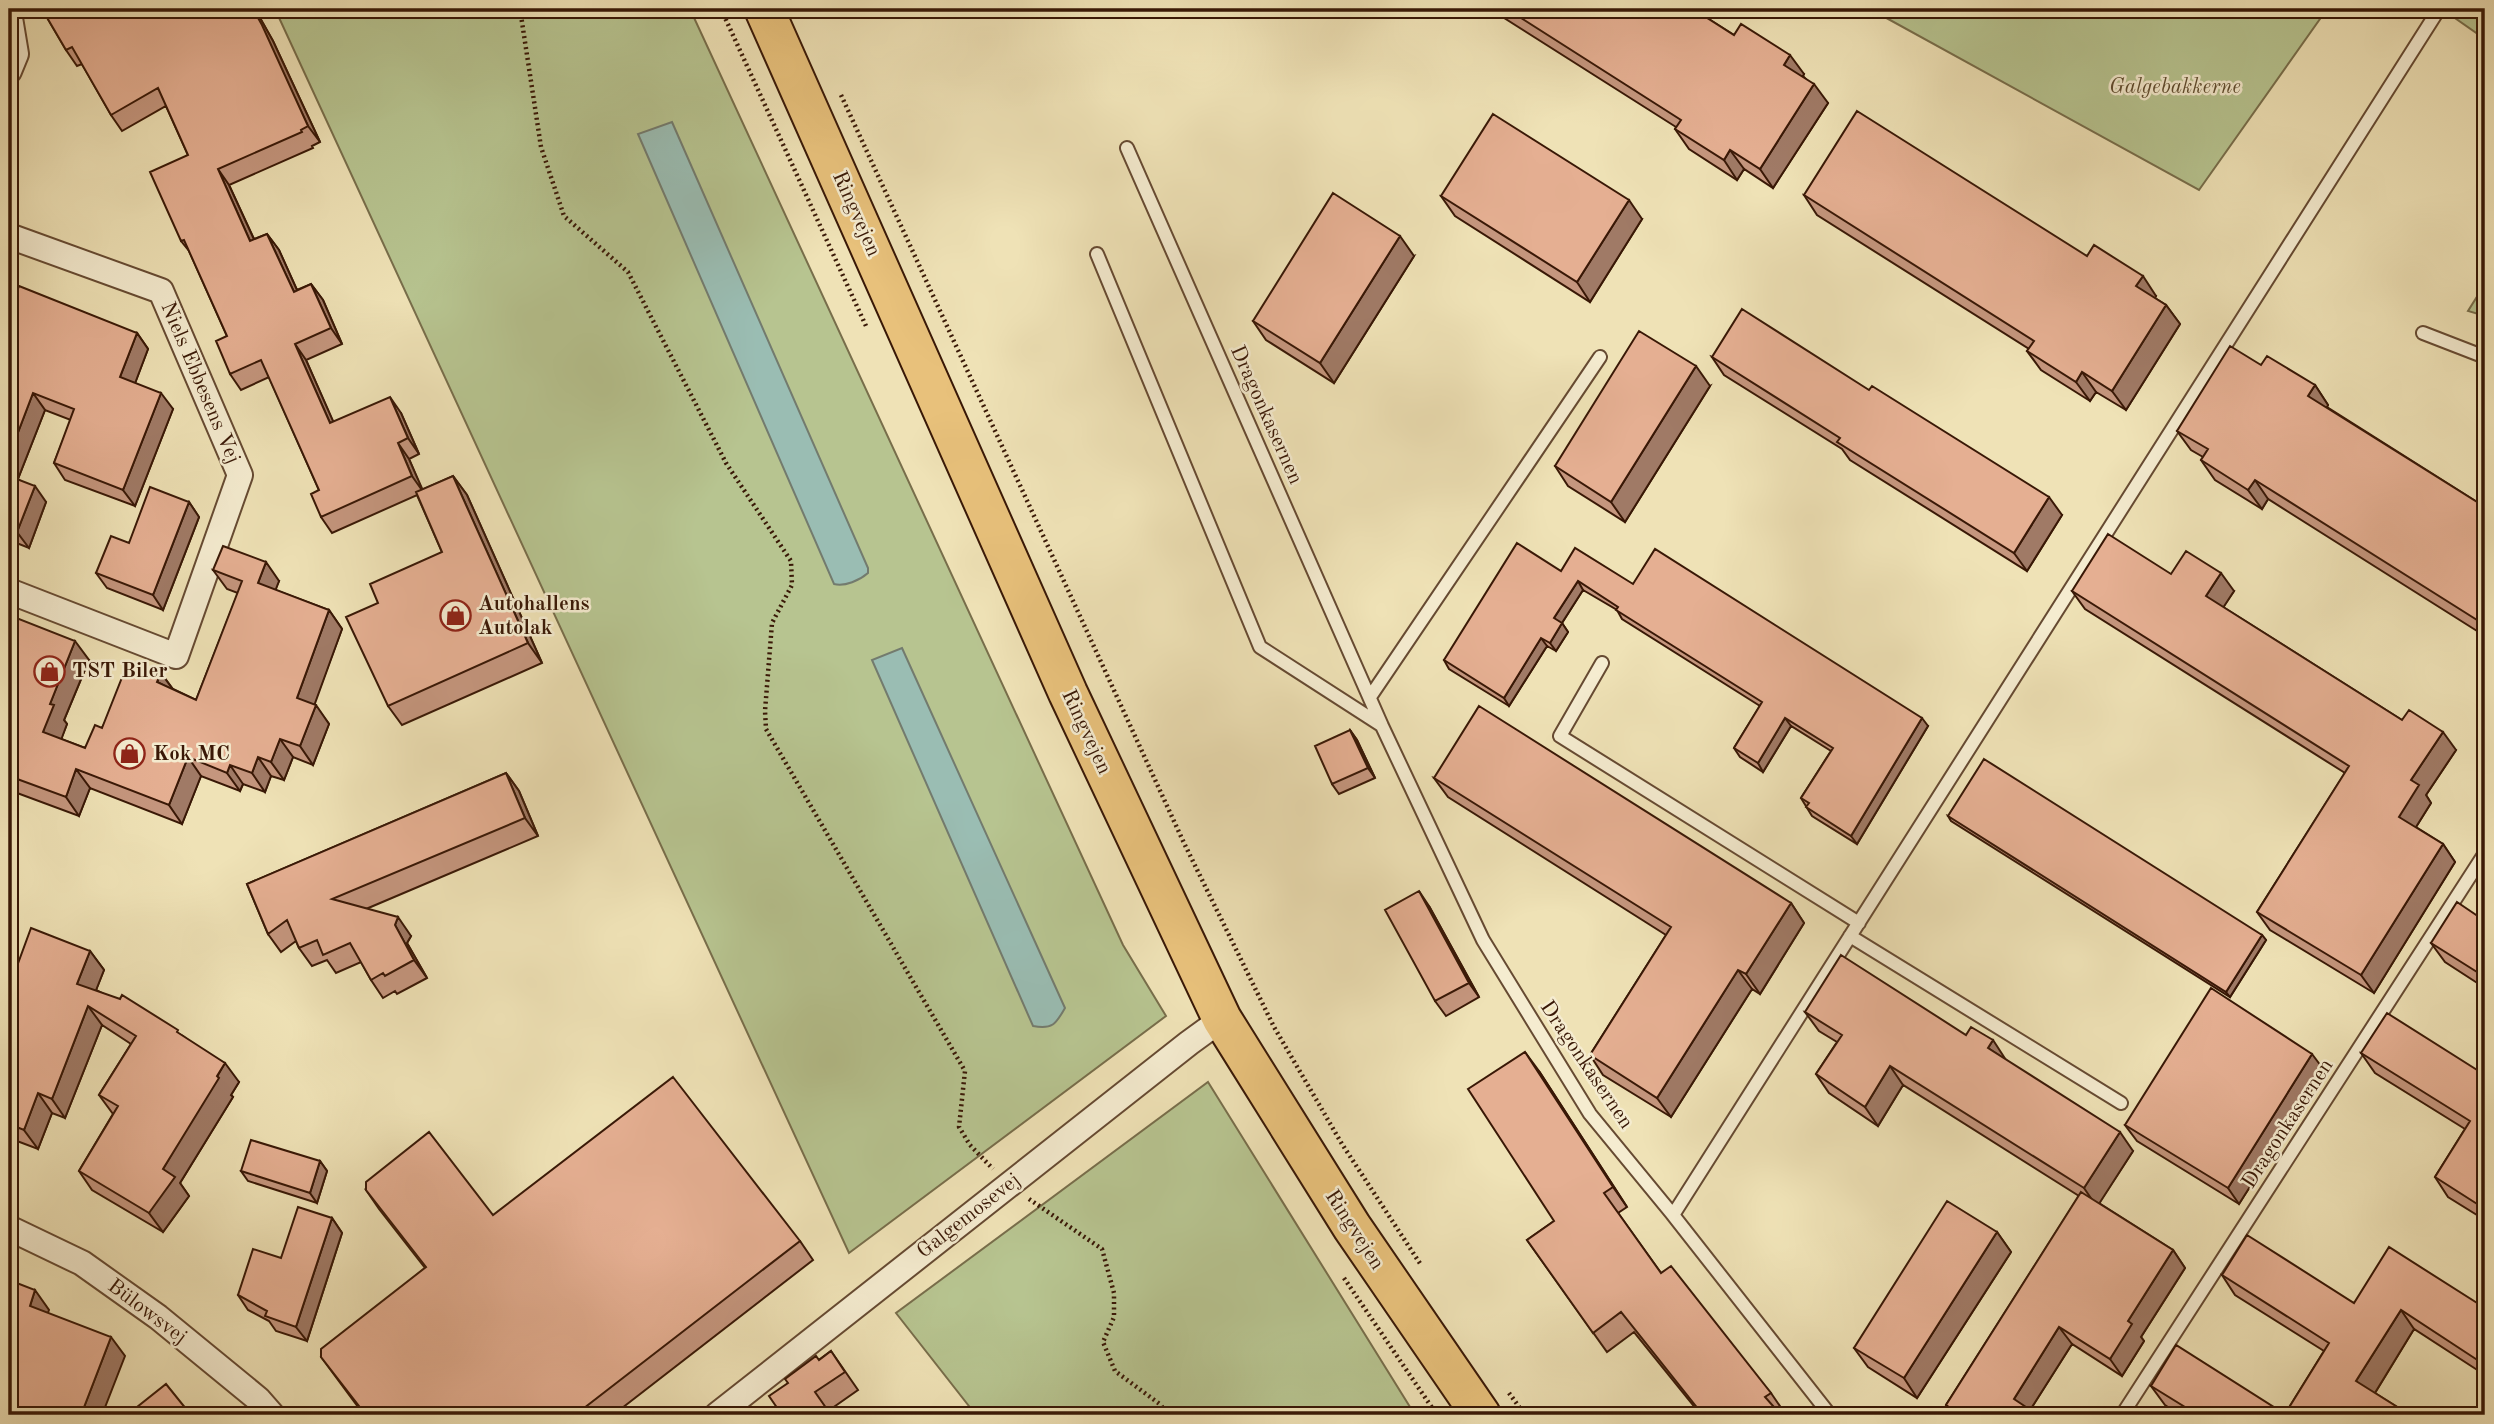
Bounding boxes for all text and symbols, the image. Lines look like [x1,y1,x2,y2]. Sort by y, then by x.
park label: Galgebakkerne [2109,77,2241,98]
street label: Ringvejen [828,168,884,260]
street label: Niels Ebbesens Vej [156,299,244,467]
street label: Dragonkasernen [1226,342,1306,488]
place label: Autohallens Autolak [478,594,590,639]
shop icon: Autohallens Autolak [438,599,472,633]
shop icon: TST Biler [32,654,66,688]
place label: TST Biler [72,661,168,682]
street label: Ringvejen [1057,686,1115,778]
shop icon: Kok MC [113,737,147,771]
place label: Kok MC [153,744,230,765]
street label: Dragonkasernen [1535,997,1637,1133]
street label: Dragonkasernen [2238,1056,2338,1192]
street label: Galgemosevej [913,1169,1025,1263]
street label: Ringvejen [1320,1186,1388,1274]
street label: Bülowsvej [103,1276,191,1348]

